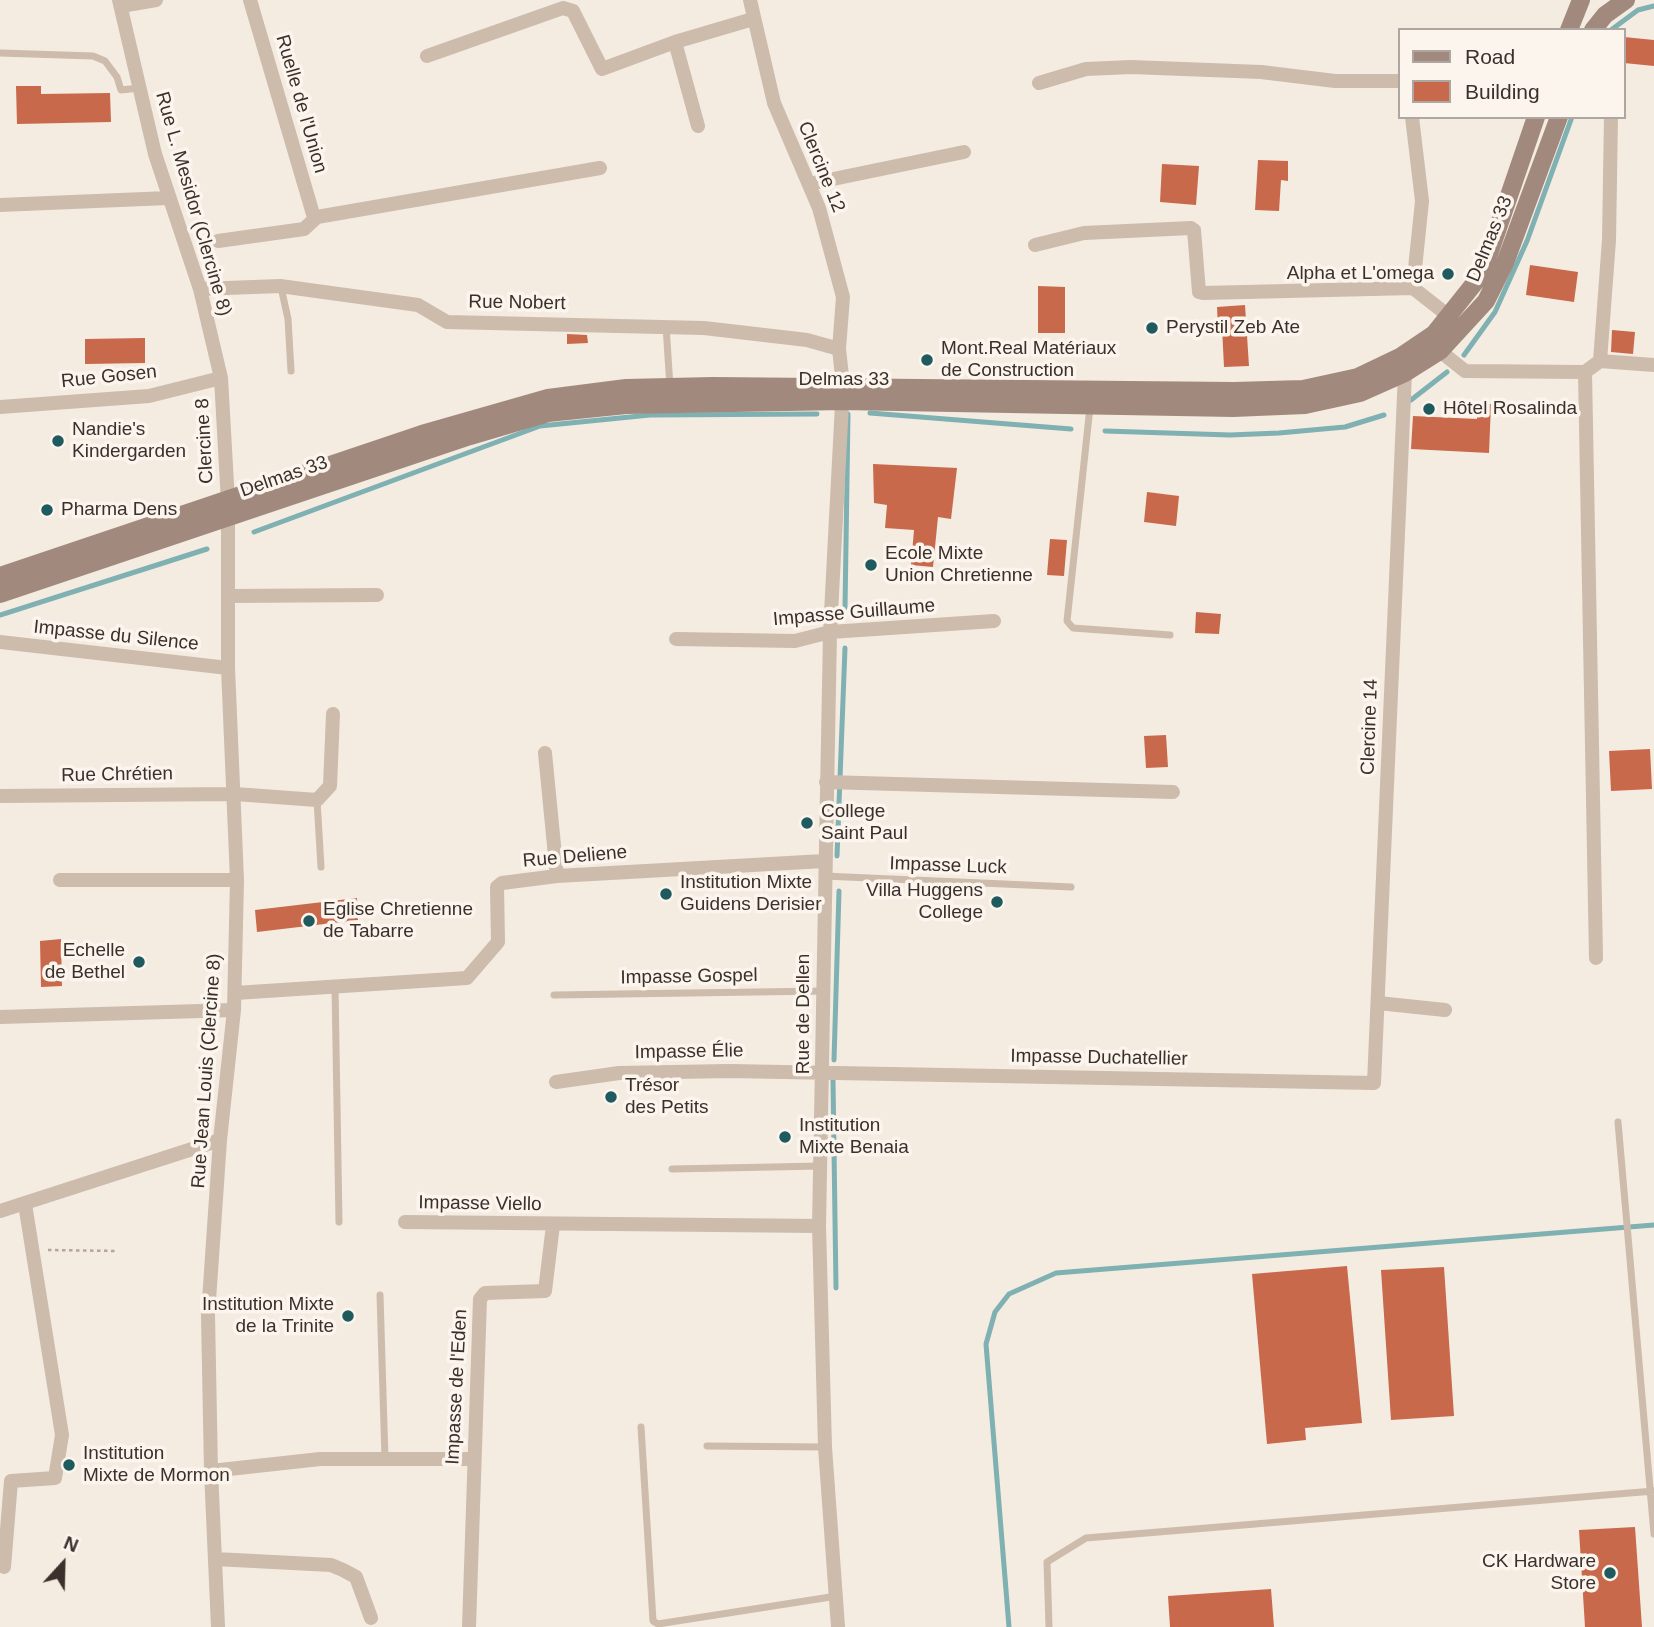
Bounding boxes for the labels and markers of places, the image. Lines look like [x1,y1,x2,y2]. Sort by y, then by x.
place label: Alpha et L'omega [1287,263,1434,285]
marker: Alpha et L'omega [1440,266,1456,282]
place label: Perystil Zeb Ate [1166,317,1300,339]
marker: Perystil Zeb Ate [1144,320,1160,336]
place label: Mont.Real Matériaux de Construction [941,338,1116,382]
marker: Mont.Real Matériaux de Construction [919,352,935,368]
place label: Hôtel Rosalinda [1443,398,1577,420]
marker: Hôtel Rosalinda [1421,401,1437,417]
place label: Nandie's Kindergarden [72,419,186,463]
marker: Nandie's Kindergarden [50,433,66,449]
place label: Pharma Dens [61,499,177,521]
marker: Pharma Dens [39,502,55,518]
place label: Ecole Mixte Union Chretienne [885,543,1033,587]
marker: Ecole Mixte Union Chretienne [863,557,879,573]
place label: College Saint Paul [821,801,908,845]
marker: College Saint Paul [799,815,815,831]
place label: Institution Mixte Guidens Derisier [680,872,821,916]
place label: Villa Huggens College [866,880,983,924]
marker: Institution Mixte Guidens Derisier [658,886,674,902]
marker: Villa Huggens College [989,894,1005,910]
place label: Eglise Chretienne de Tabarre [323,899,473,943]
marker: Eglise Chretienne de Tabarre [301,913,317,929]
place label: Echelle de Bethel [45,940,125,984]
marker: Echelle de Bethel [131,954,147,970]
place label: Trésor des Petits [625,1075,708,1119]
marker: Trésor des Petits [603,1089,619,1105]
place label: Institution Mixte Benaia [799,1115,909,1159]
marker: Institution Mixte Benaia [777,1129,793,1145]
place label: Institution Mixte de la Trinite [202,1294,334,1338]
marker: Institution Mixte de la Trinite [340,1308,356,1324]
place label: Institution Mixte de Mormon [83,1443,230,1487]
marker: Institution Mixte de Mormon [61,1457,77,1473]
place label: CK Hardware Store [1482,1551,1596,1595]
marker: CK Hardware Store [1602,1565,1618,1581]

